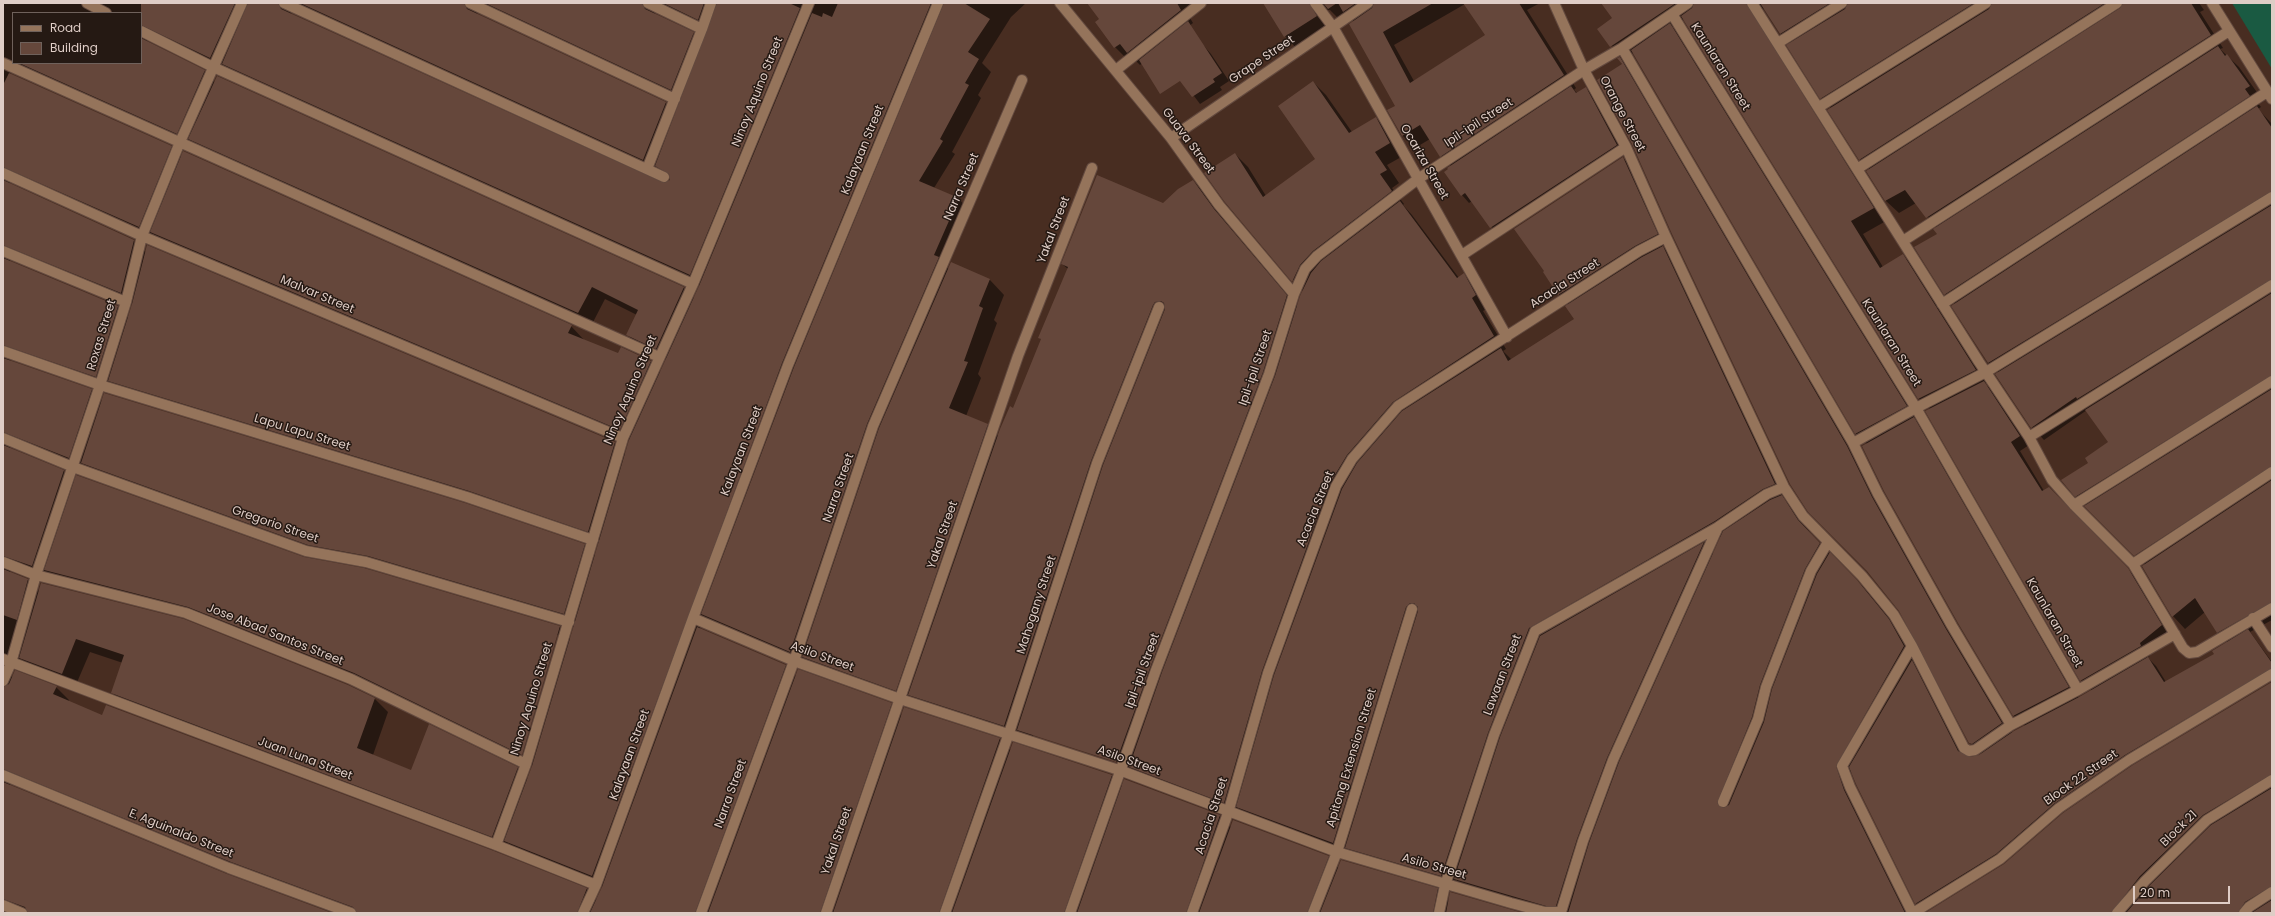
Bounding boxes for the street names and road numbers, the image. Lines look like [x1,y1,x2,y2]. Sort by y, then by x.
street label: Kaunlaran Street [1687,21,1753,113]
street label: Grape Street [1227,33,1297,87]
street label: Ninoy Aquino Street [729,35,787,149]
street label: Orange Street [1596,74,1648,154]
street label: Ipil-ipil Street [1442,95,1516,151]
street label: Kalayaan Street [838,103,888,197]
street label: Guava Street [1159,105,1217,177]
street label: Ocariza Street [1397,122,1451,202]
street label: Narra Street [941,151,983,223]
street label: Yakal Street [1035,194,1073,266]
street label: Acacia Street [1527,256,1603,312]
street label: Malvar Street [278,273,356,317]
street label: Kaunlaran Street [1858,297,1924,389]
street label: Roxas Street [84,298,120,372]
street label: Ipil-ipil Street [1236,328,1276,408]
street label: Ninoy Aquino Street [601,333,661,447]
street label: Kalayaan Street [718,404,766,498]
street label: Lapu Lapu Street [252,412,352,454]
street label: Narra Street [820,452,858,524]
street label: Acacia Street [1294,469,1338,549]
street label: Yakal Street [925,499,961,571]
street label: Gregorio Street [230,503,320,547]
street label: Mahogany Street [1014,554,1060,656]
street label: Kaunlaran Street [2023,576,2085,670]
street label: Jose Abad Santos Street [205,601,345,669]
street label: Ipil-ipil Street [1123,631,1163,711]
street label: Lawaan Street [1481,633,1525,717]
street label: Asilo Street [788,639,856,675]
street label: Ninoy Aquino Street [508,641,556,757]
street label: Apitong Extension Street [1324,687,1380,829]
street label: Kalayaan Street [607,708,653,802]
street label: Juan Luna Street [256,734,354,784]
street label: Asilo Street [1095,743,1163,779]
street label: Block 22 Street [2041,747,2121,809]
street label: Narra Street [712,758,750,830]
street label: Acacia Street [1193,776,1231,856]
street label: Yakal Street [819,805,855,877]
street label: E. Aguinaldo Street [127,806,235,862]
street label: Block 21 [2158,808,2200,850]
street label: Asilo Street [1400,851,1468,883]

